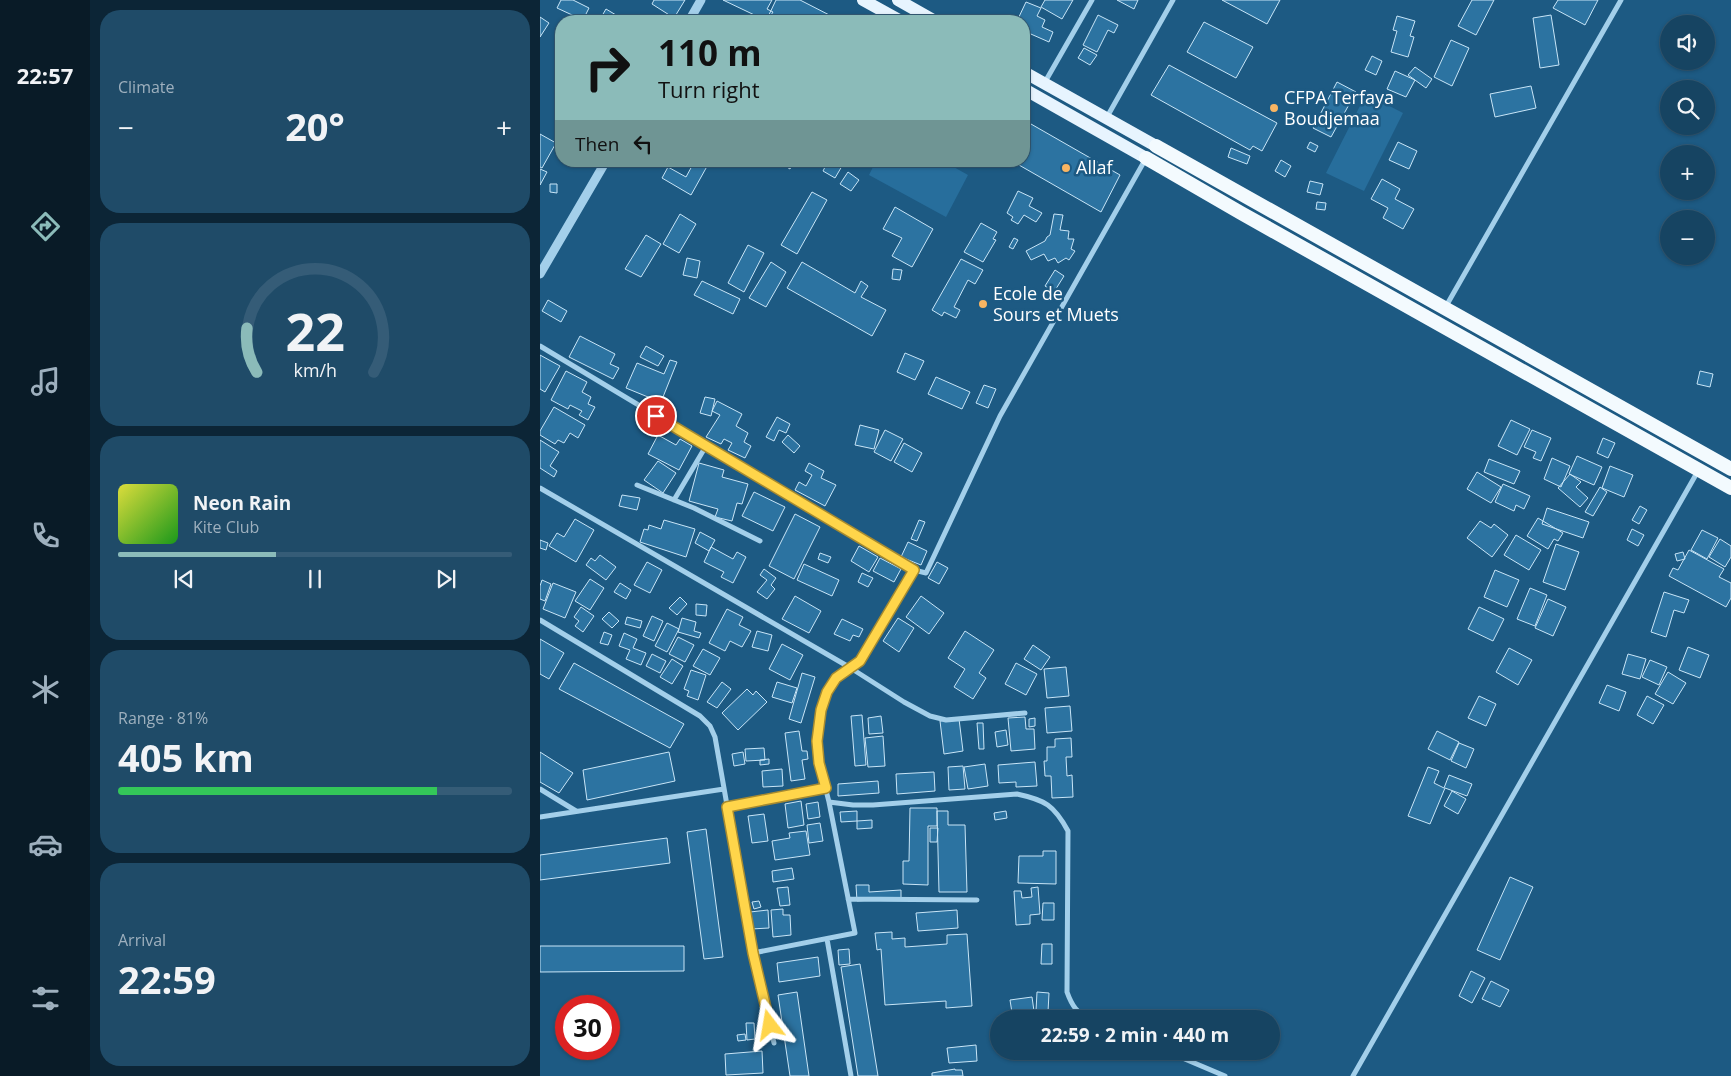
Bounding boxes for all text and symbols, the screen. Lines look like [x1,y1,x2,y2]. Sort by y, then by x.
map controls [1660,15,1715,265]
button: sound [1660,15,1715,70]
text: 110 m [658,29,762,76]
icon: right [575,35,640,100]
text: 22:57 [17,60,73,90]
text: Turn right [658,74,760,104]
text: Climate [118,76,175,98]
button: search [1660,80,1715,135]
place label: CFPA Terfaya Boudjemaa [1284,85,1394,130]
text: 20° [285,100,345,152]
marker: CFPA Terfaya Boudjemaa [1268,102,1280,114]
text: − [118,108,134,146]
text: + [496,108,512,146]
icon: left [629,130,657,158]
text: Then [575,131,619,157]
button: + [1660,145,1715,200]
place label: Allaf [1076,155,1113,179]
marker: Allaf [1060,162,1072,174]
icon: directions [28,209,63,244]
button: − [1660,210,1715,265]
place label: Ecole de Sours et Muets [993,281,1119,326]
text: 22 [285,295,345,366]
marker: Ecole de Sours et Muets [977,298,989,310]
text: km/h [293,358,337,382]
icon: music [28,364,63,399]
pin [635,395,677,437]
icon: arrive [642,402,670,430]
text: Neon Rain [193,490,291,516]
text: Kite Club [193,516,259,538]
icon: phone [28,518,63,553]
icon: previous [170,565,198,593]
icon: pause [301,565,329,593]
icon: next [432,565,460,593]
icon: climate [28,672,63,707]
text: Range · 81% [118,707,208,729]
text: 405 km [118,731,254,783]
icon: car [28,827,63,862]
text: Arrival [118,929,166,951]
text: 22:59 [118,953,216,1005]
icon: filters [28,981,63,1016]
speed limit sign: 30 [555,995,620,1060]
position arrow [743,998,795,1050]
text: 22:59 · 2 min · 440 m [1041,1022,1229,1048]

